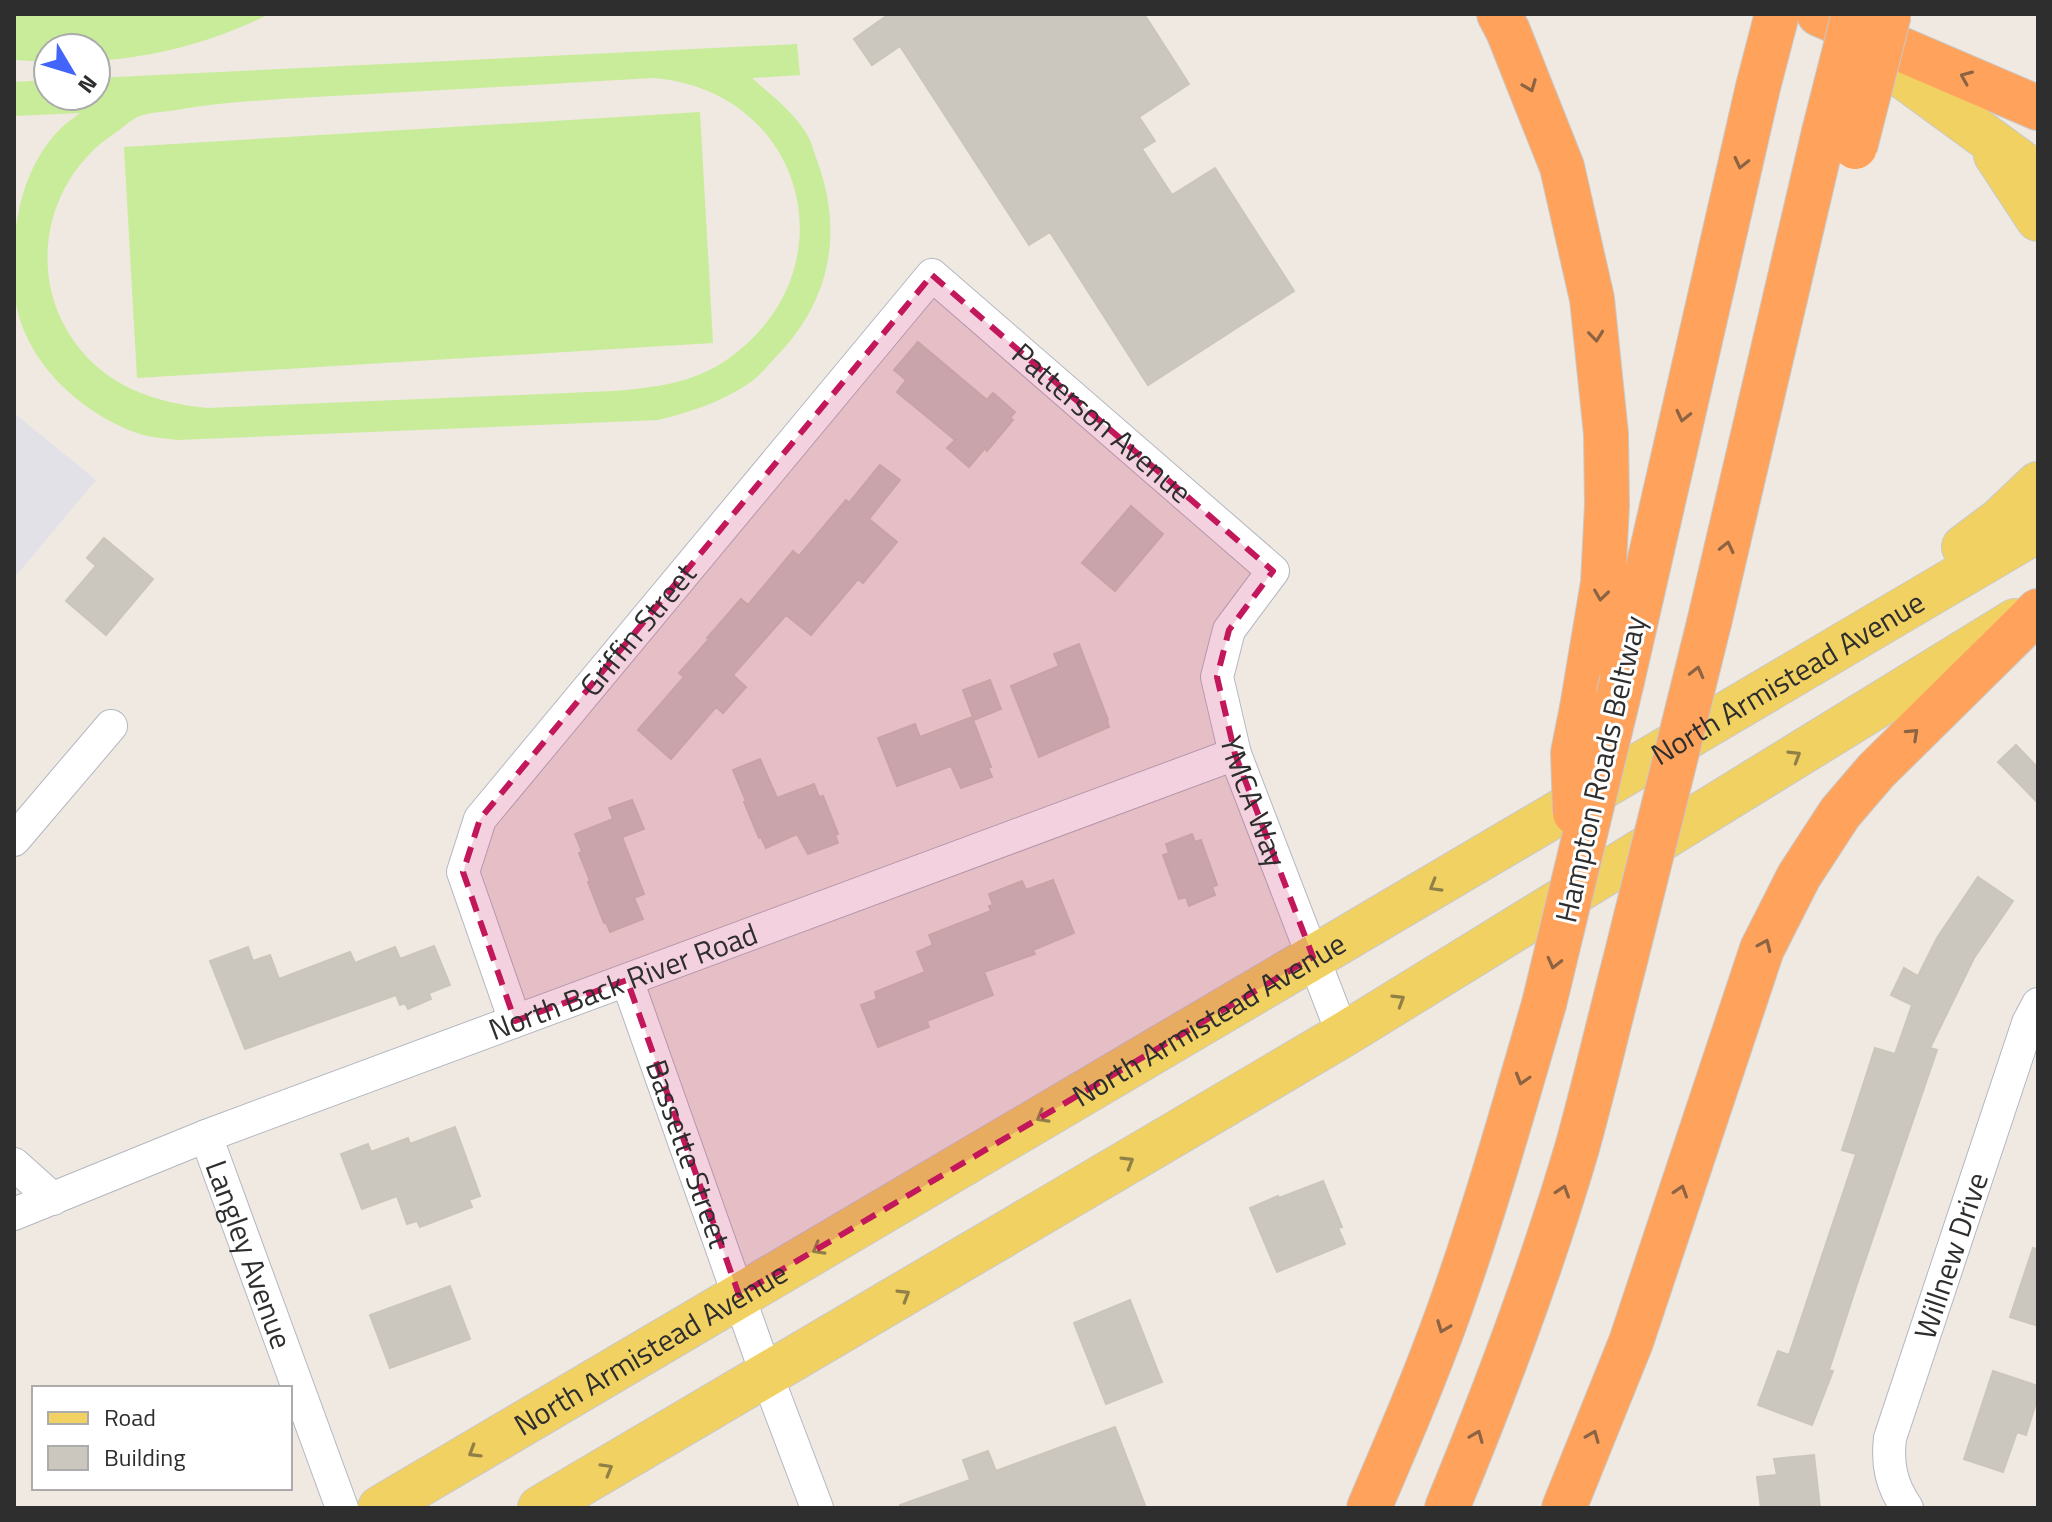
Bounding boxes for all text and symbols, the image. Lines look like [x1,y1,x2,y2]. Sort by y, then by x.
north arrow [32,32,112,112]
text: N [70,68,106,101]
one-way arrow [1960,70,1974,86]
one-way arrow [1520,78,1537,92]
one-way arrow [1733,155,1750,169]
one-way arrow [1587,330,1604,343]
street label: Patterson Avenue [1002,331,1202,514]
one-way arrow [1675,409,1692,422]
one-way arrow [1718,540,1735,554]
street label: Griffin Street [568,552,707,706]
street label: North Armistead Avenue [1642,579,1933,777]
one-way arrow [1593,588,1610,602]
street label: Hampton Roads Beltway [1542,611,1658,927]
one-way arrow [1688,666,1705,680]
one-way arrow [1904,729,1918,744]
street label: YMCA Way [1208,731,1299,874]
one-way arrow [1786,751,1801,766]
one-way arrow [1429,876,1444,891]
street label: North Back River Road [482,910,764,1052]
street label: North Armistead Avenue [1063,921,1354,1118]
one-way arrow [1755,939,1771,953]
one-way arrow [1547,955,1564,969]
one-way arrow [1390,995,1405,1010]
street label: Bassette Street [634,1053,743,1254]
one-way arrow [1515,1072,1531,1085]
one-way arrow [1036,1107,1051,1123]
street label: Langley Avenue [194,1154,305,1355]
one-way arrow [1119,1156,1134,1172]
street label: Willnew Drive [1901,1166,2000,1345]
one-way arrow [1554,1184,1570,1198]
one-way arrow [1672,1185,1688,1199]
one-way arrow [812,1239,827,1254]
street label: North Armistead Avenue [505,1250,796,1447]
one-way arrow [895,1289,910,1304]
one-way arrow [1436,1319,1453,1333]
legend [32,1386,292,1490]
text: Road [104,1399,156,1435]
one-way arrow [1468,1430,1484,1444]
one-way arrow [1584,1430,1600,1444]
text: Building [104,1439,186,1475]
one-way arrow [468,1443,483,1458]
one-way arrow [598,1463,613,1479]

